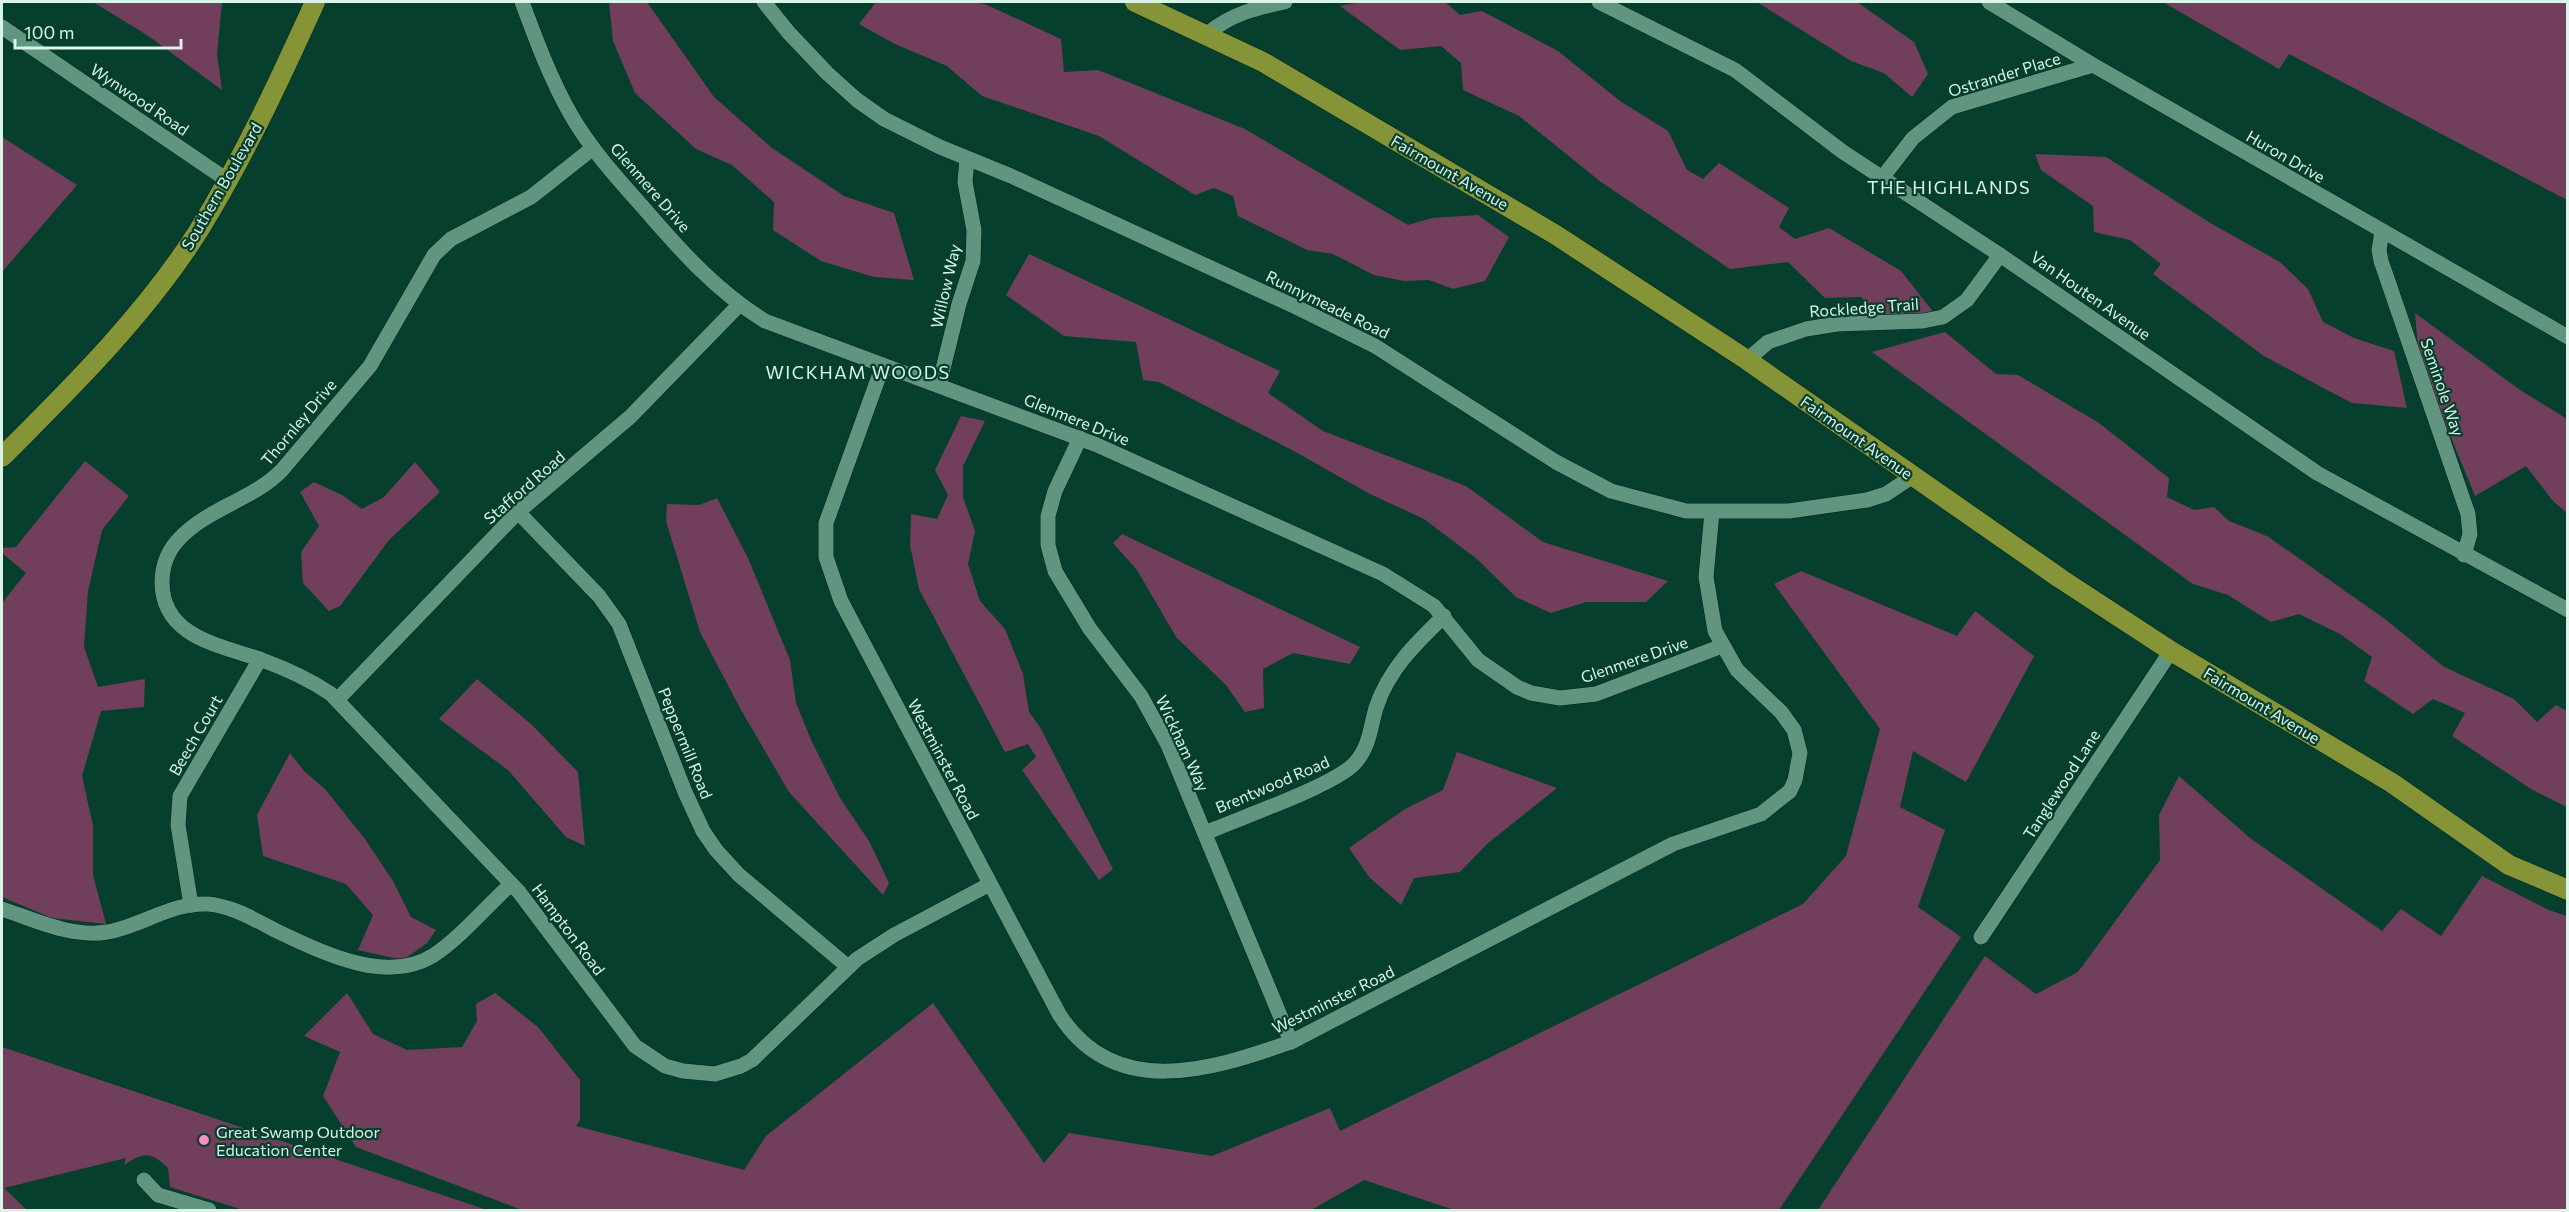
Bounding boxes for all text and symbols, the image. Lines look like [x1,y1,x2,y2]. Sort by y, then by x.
scale bar [15,12,182,50]
text: 100 m [24,21,74,43]
street label: Ostrander Place [1945,48,2063,100]
street label: Wynwood Road [87,59,193,139]
street label: Southern Boulevard [177,119,265,253]
street label: Huron Drive [2243,126,2329,186]
street label: Fairmount Avenue [1388,131,1512,213]
street label: Glenmere Drive [607,138,695,236]
district label: THE HIGHLANDS [1867,176,2031,198]
street label: Willow Way [926,242,964,330]
street label: Van Houten Avenue [2028,247,2154,343]
street label: Runnymeade Road [1263,266,1393,342]
street label: Rockledge Trail [1809,294,1919,320]
street label: Seminole Way [2417,336,2469,438]
district label: WICKHAM WOODS [765,361,951,383]
street label: Thornley Drive [256,375,340,469]
street label: Glenmere Drive [1021,389,1133,449]
street label: Fairmount Avenue [1797,391,1917,483]
street label: Stafford Road [480,447,568,527]
street label: Glenmere Drive [1578,632,1690,686]
street label: Fairmount Avenue [2200,663,2324,747]
street label: Peppermill Road [655,684,717,802]
street label: Beech Court [164,691,226,779]
street label: Wickham Way [1153,692,1213,794]
street label: Westminster Road [904,696,984,822]
street label: Tanglewood Lane [2019,726,2103,842]
street label: Brentwood Road [1212,751,1332,817]
street label: Hampton Road [529,880,609,978]
street label: Westminster Road [1269,961,1397,1037]
place label: Great Swamp Outdoor Education Center [216,1122,381,1159]
marker: Great Swamp Outdoor Education Center [197,1133,211,1147]

